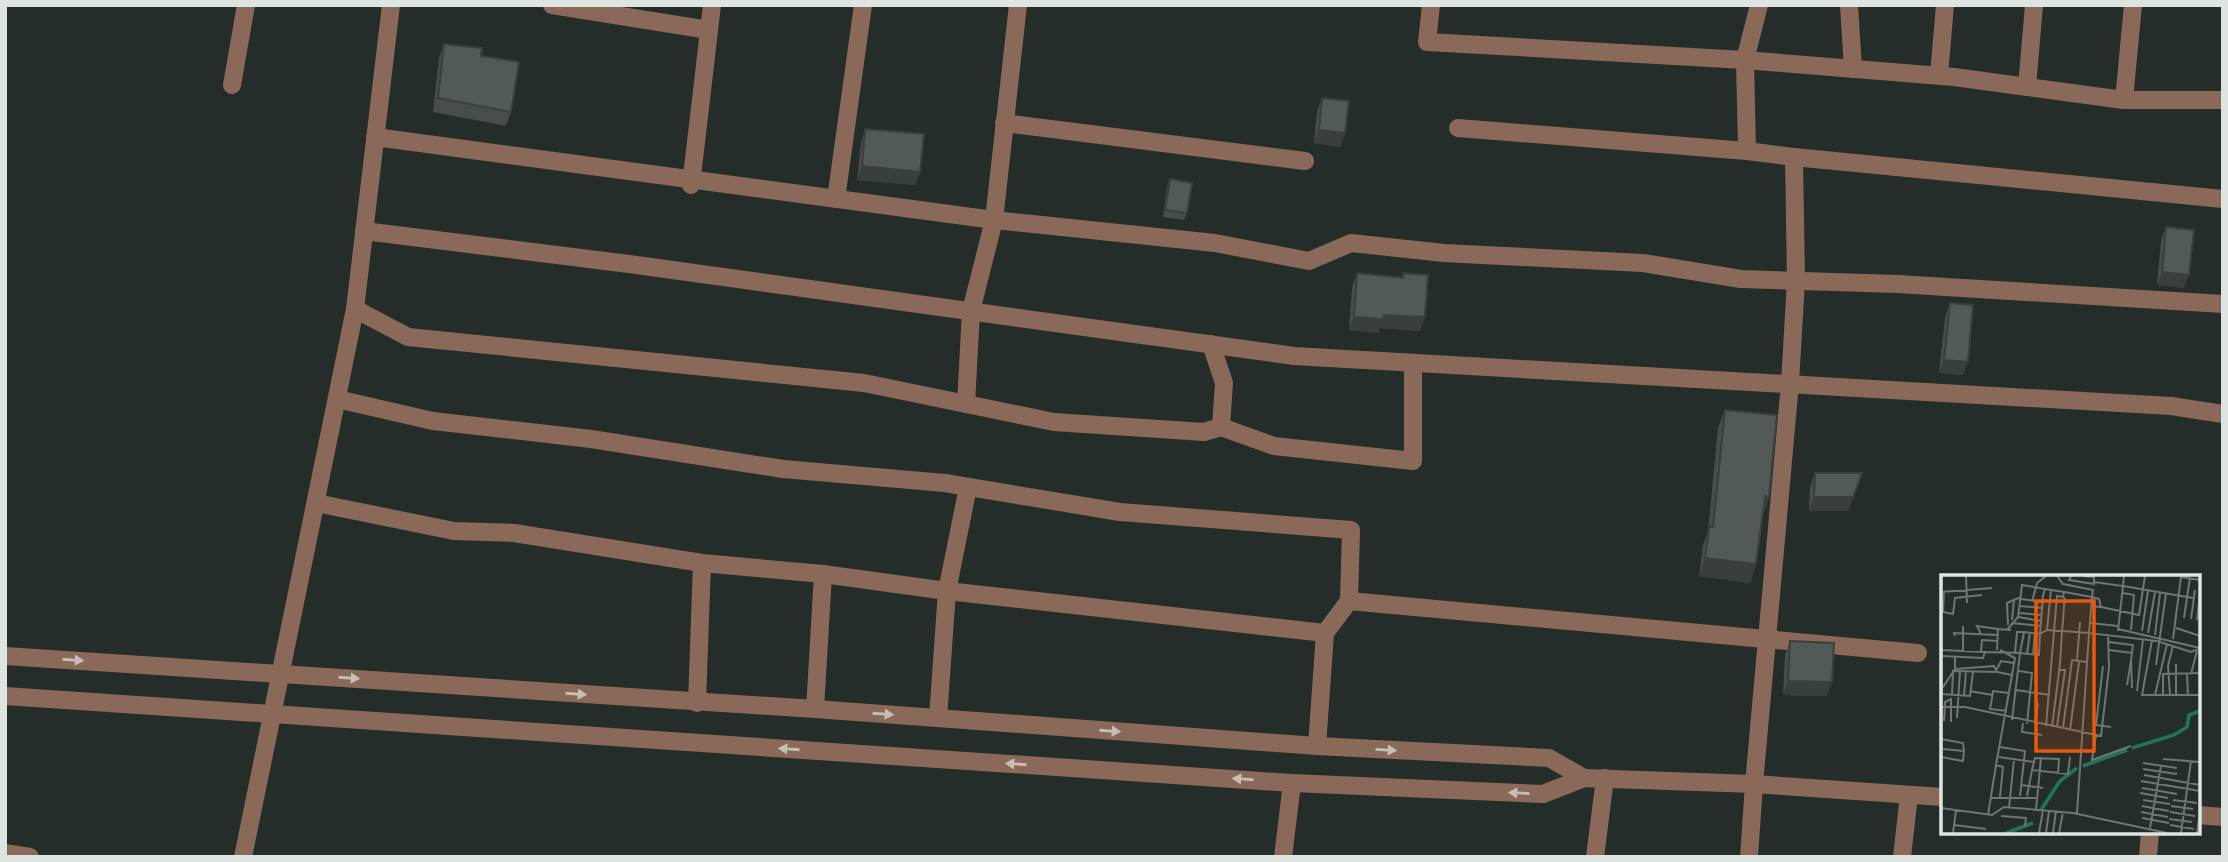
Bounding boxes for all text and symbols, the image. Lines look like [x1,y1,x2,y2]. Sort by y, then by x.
inset map [1941,575,2200,834]
one-way arrow [63,655,85,666]
one-way arrow [338,673,360,684]
one-way arrow [565,689,587,700]
one-way arrow [873,709,895,720]
one-way arrow [1099,726,1121,737]
one-way arrow [778,743,800,754]
one-way arrow [1375,744,1397,755]
one-way arrow [1005,758,1027,769]
one-way arrow [1232,774,1254,785]
one-way arrow [1508,787,1530,798]

